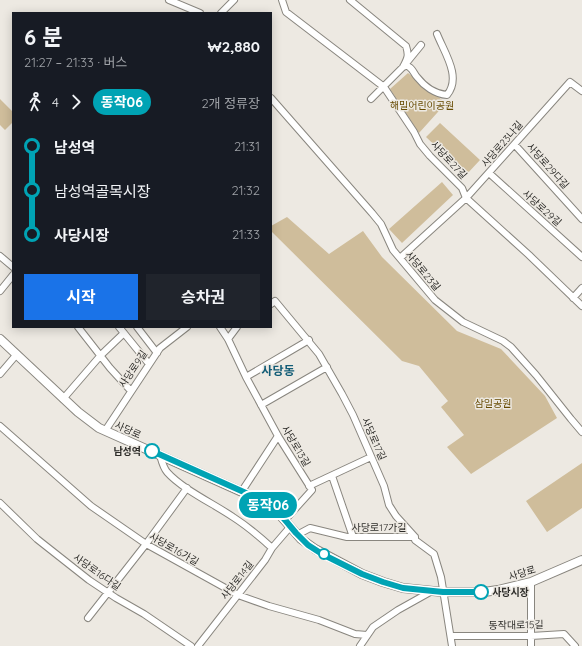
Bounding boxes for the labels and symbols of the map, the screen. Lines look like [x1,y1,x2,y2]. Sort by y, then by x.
park label: 해밀어린이공원 [390,99,454,112]
street label: 사당로23나길 [478,118,526,170]
street label: 사당로27길 [428,138,470,182]
street label: 사당로29다길 [524,140,572,192]
street label: 사당로29길 [520,187,564,229]
street label: 사당로23길 [403,249,443,293]
street label: 사당로9길 [116,348,150,390]
district label: 사당동 [261,363,295,378]
park label: 삼일공원 [475,397,511,410]
street label: 사당로17길 [359,416,389,462]
street label: 사당로 [113,418,143,442]
street label: 사당로13길 [279,423,313,469]
marker: 남성역 [144,443,160,459]
place label: 남성역 [113,445,141,458]
line badge: 동작06 [240,492,296,518]
street label: 사당로17가길 [352,521,406,534]
street label: 사당로16가길 [147,530,201,568]
unlabelled marker [318,548,330,560]
street label: 사당로16다길 [71,551,123,593]
street label: 사당로14길 [218,558,256,602]
street label: 사당로 [507,563,537,583]
marker: 사당시장 [473,584,489,600]
place label: 사당시장 [492,586,529,599]
street label: 동작대로15길 [488,618,544,632]

